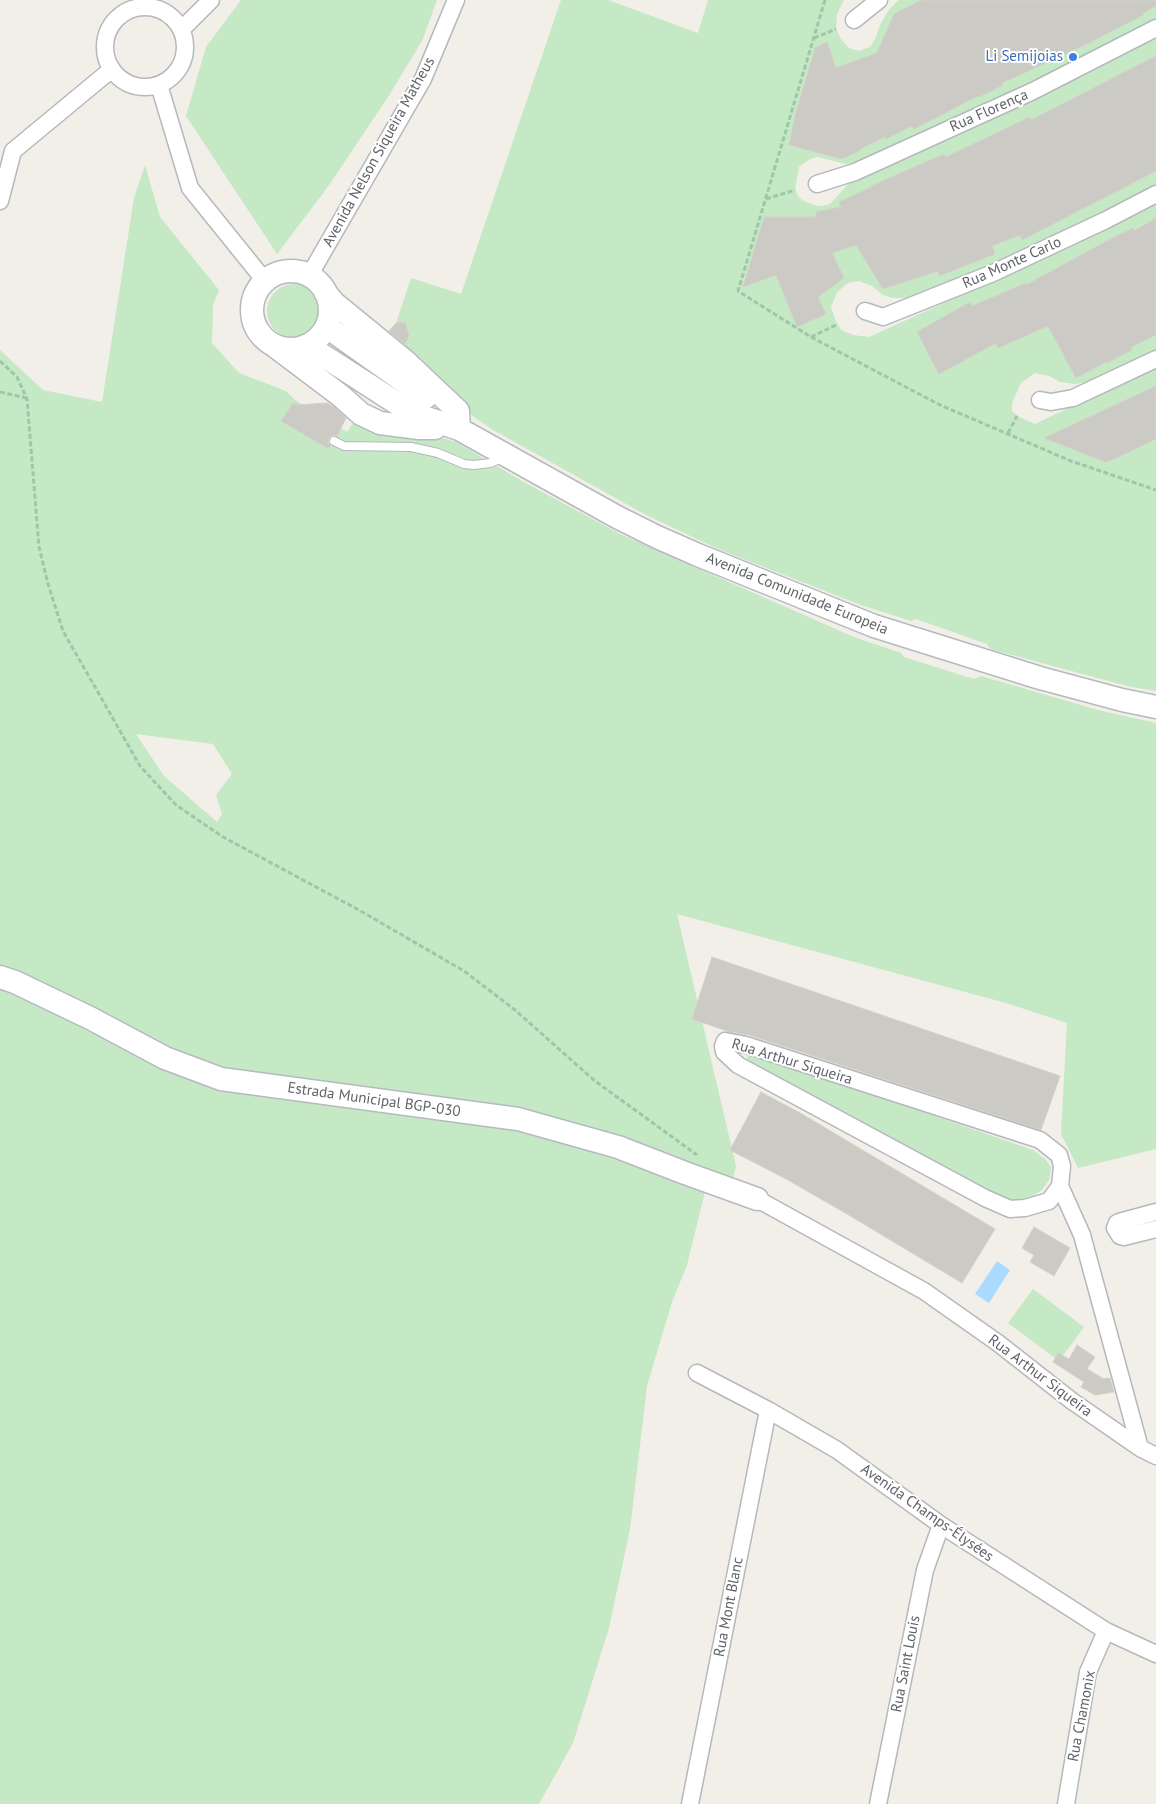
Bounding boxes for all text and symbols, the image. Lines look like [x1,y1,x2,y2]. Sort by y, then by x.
place label: Li Semijoias [986,48,1063,66]
marker: Li Semijoias [1067,51,1079,63]
street label: Avenida Nelson Siqueira Matheus [319,54,439,250]
street label: Rua Florença [947,86,1031,136]
street label: Rua Monte Carlo [960,233,1064,293]
street label: Avenida Comunidade Europeia [703,549,891,639]
street label: Rua Arthur Siqueira [729,1035,855,1089]
street label: Estrada Municipal BGP-030 [286,1079,462,1121]
street label: Rua Arthur Siqueira [985,1331,1095,1421]
street label: Avenida Champs-Élysées [857,1460,997,1566]
street label: Rua Mont Blanc [711,1556,747,1658]
street label: Rua Saint Louis [888,1614,924,1714]
street label: Rua Chamonix [1064,1669,1100,1763]

